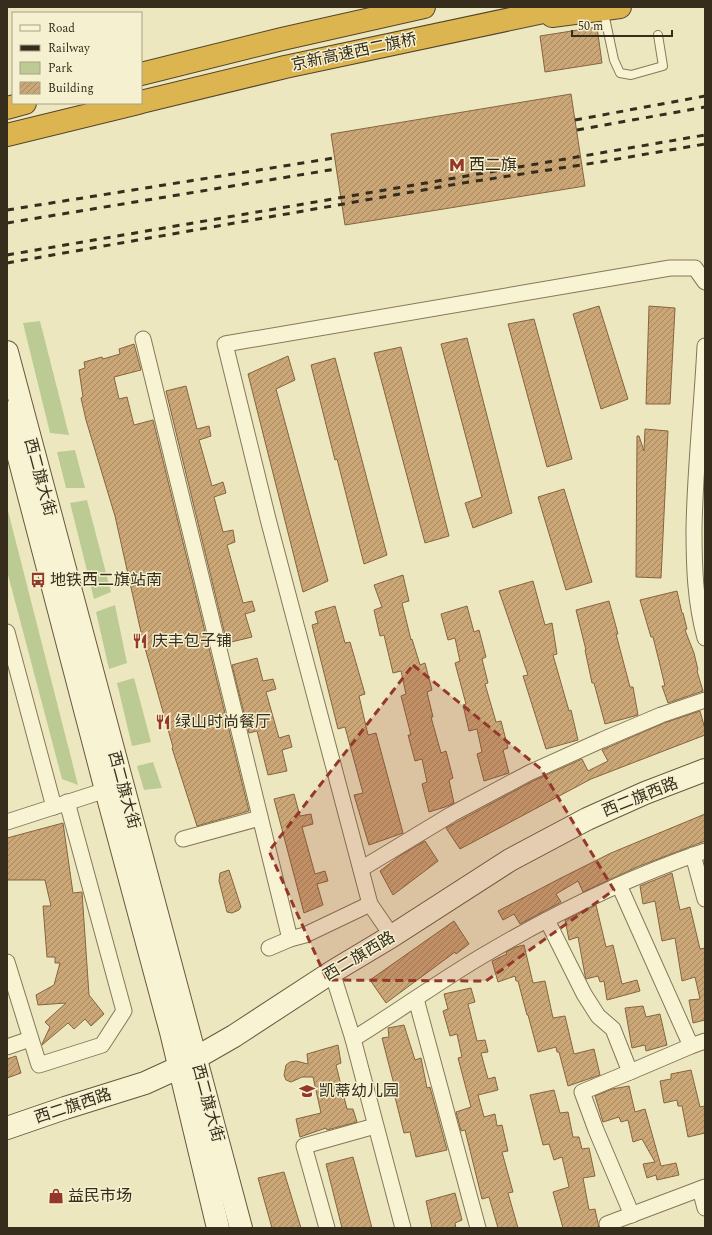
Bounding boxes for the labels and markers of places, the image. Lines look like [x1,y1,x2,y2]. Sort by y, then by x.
place label: 西二旗 [469,153,517,177]
metro station icon: 西二旗 [448,156,466,174]
place label: 地铁西二旗站南 [50,568,162,592]
bus stop icon: 地铁西二旗站南 [29,571,47,589]
place label: 庆丰包子铺 [152,629,232,653]
restaurant icon: 庆丰包子铺 [131,632,149,650]
place label: 绿山时尚餐厅 [175,710,271,734]
restaurant icon: 绿山时尚餐厅 [154,713,172,731]
place label: 凯蒂幼儿园 [319,1079,399,1103]
school or university icon: 凯蒂幼儿园 [298,1082,316,1100]
place label: 益民市场 [68,1184,132,1208]
shop icon: 益民市场 [47,1187,65,1205]

